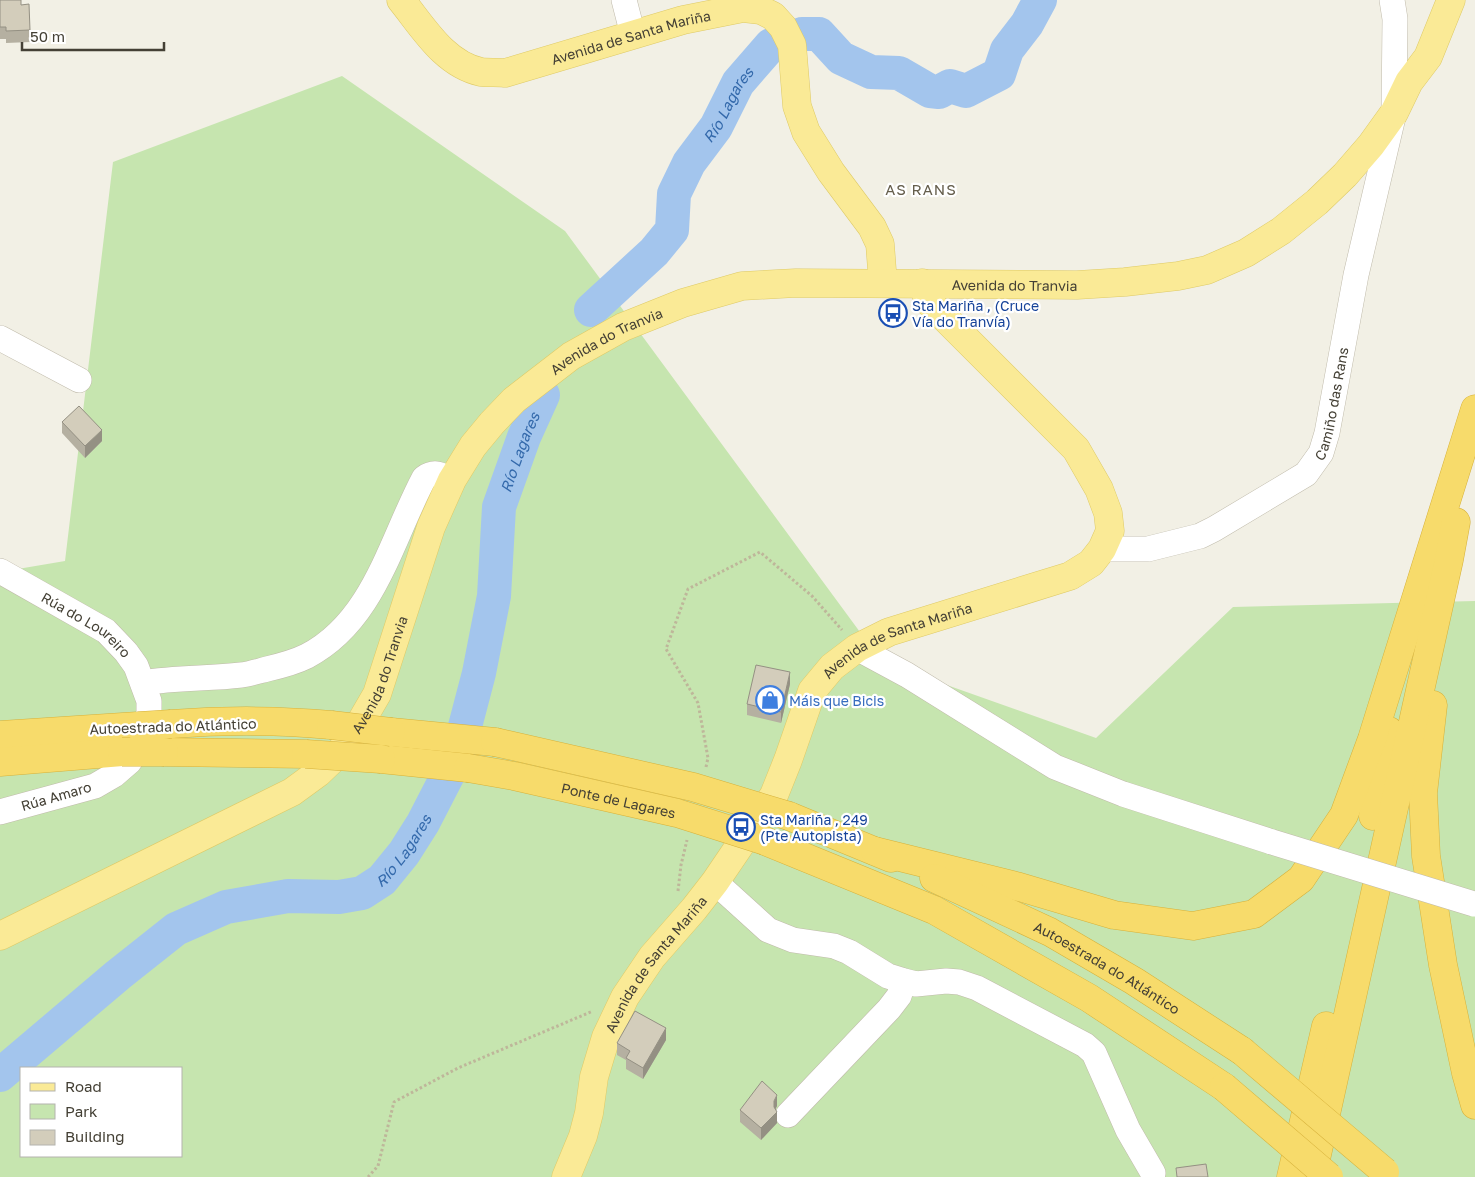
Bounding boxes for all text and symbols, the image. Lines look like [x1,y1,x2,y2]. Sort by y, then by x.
street label: Avenida de Santa Mariña [549,6,712,67]
scale bar [22,20,165,52]
text: 50 m [30,27,65,45]
water label: Río Lagares [699,62,758,146]
district label: AS RANS [885,180,957,198]
street label: Avenida do Tranvia [952,276,1078,294]
place label: Sta Mariña , (Cruce Vía do Tranvía) [912,297,1039,330]
bus stop icon: Sta Mariña , (Cruce Vía do Tranvía) [878,298,908,328]
street label: Avenida do Tranvia [546,304,665,378]
street label: Camiño das Rans [1310,346,1351,463]
water label: Río Lagares [496,408,543,495]
street label: Rúa do Loureiro [39,588,135,661]
street label: Avenida de Santa Mariña [818,598,974,681]
street label: Avenida do Tranvia [347,614,410,737]
shop icon: Máis que Bicis [755,685,785,715]
place label: Máis que Bicis [789,692,884,709]
street label: Autoestrada do Atlántico [89,715,257,737]
street label: Rúa Amaro [19,778,93,814]
street label: Ponte de Lagares [560,779,678,821]
water label: Río Lagares [372,811,435,891]
place label: Sta Mariña , 249 (Pte Autopista) [760,811,868,844]
bus stop icon: Sta Mariña , 249 (Pte Autopista) [726,812,756,842]
street label: Avenida de Santa Mariña [601,892,710,1035]
street label: Autoestrada do Atlántico [1031,917,1183,1017]
legend [20,1067,182,1157]
text: Road [65,1077,102,1095]
text: Park [65,1102,98,1120]
text: Building [65,1127,125,1145]

